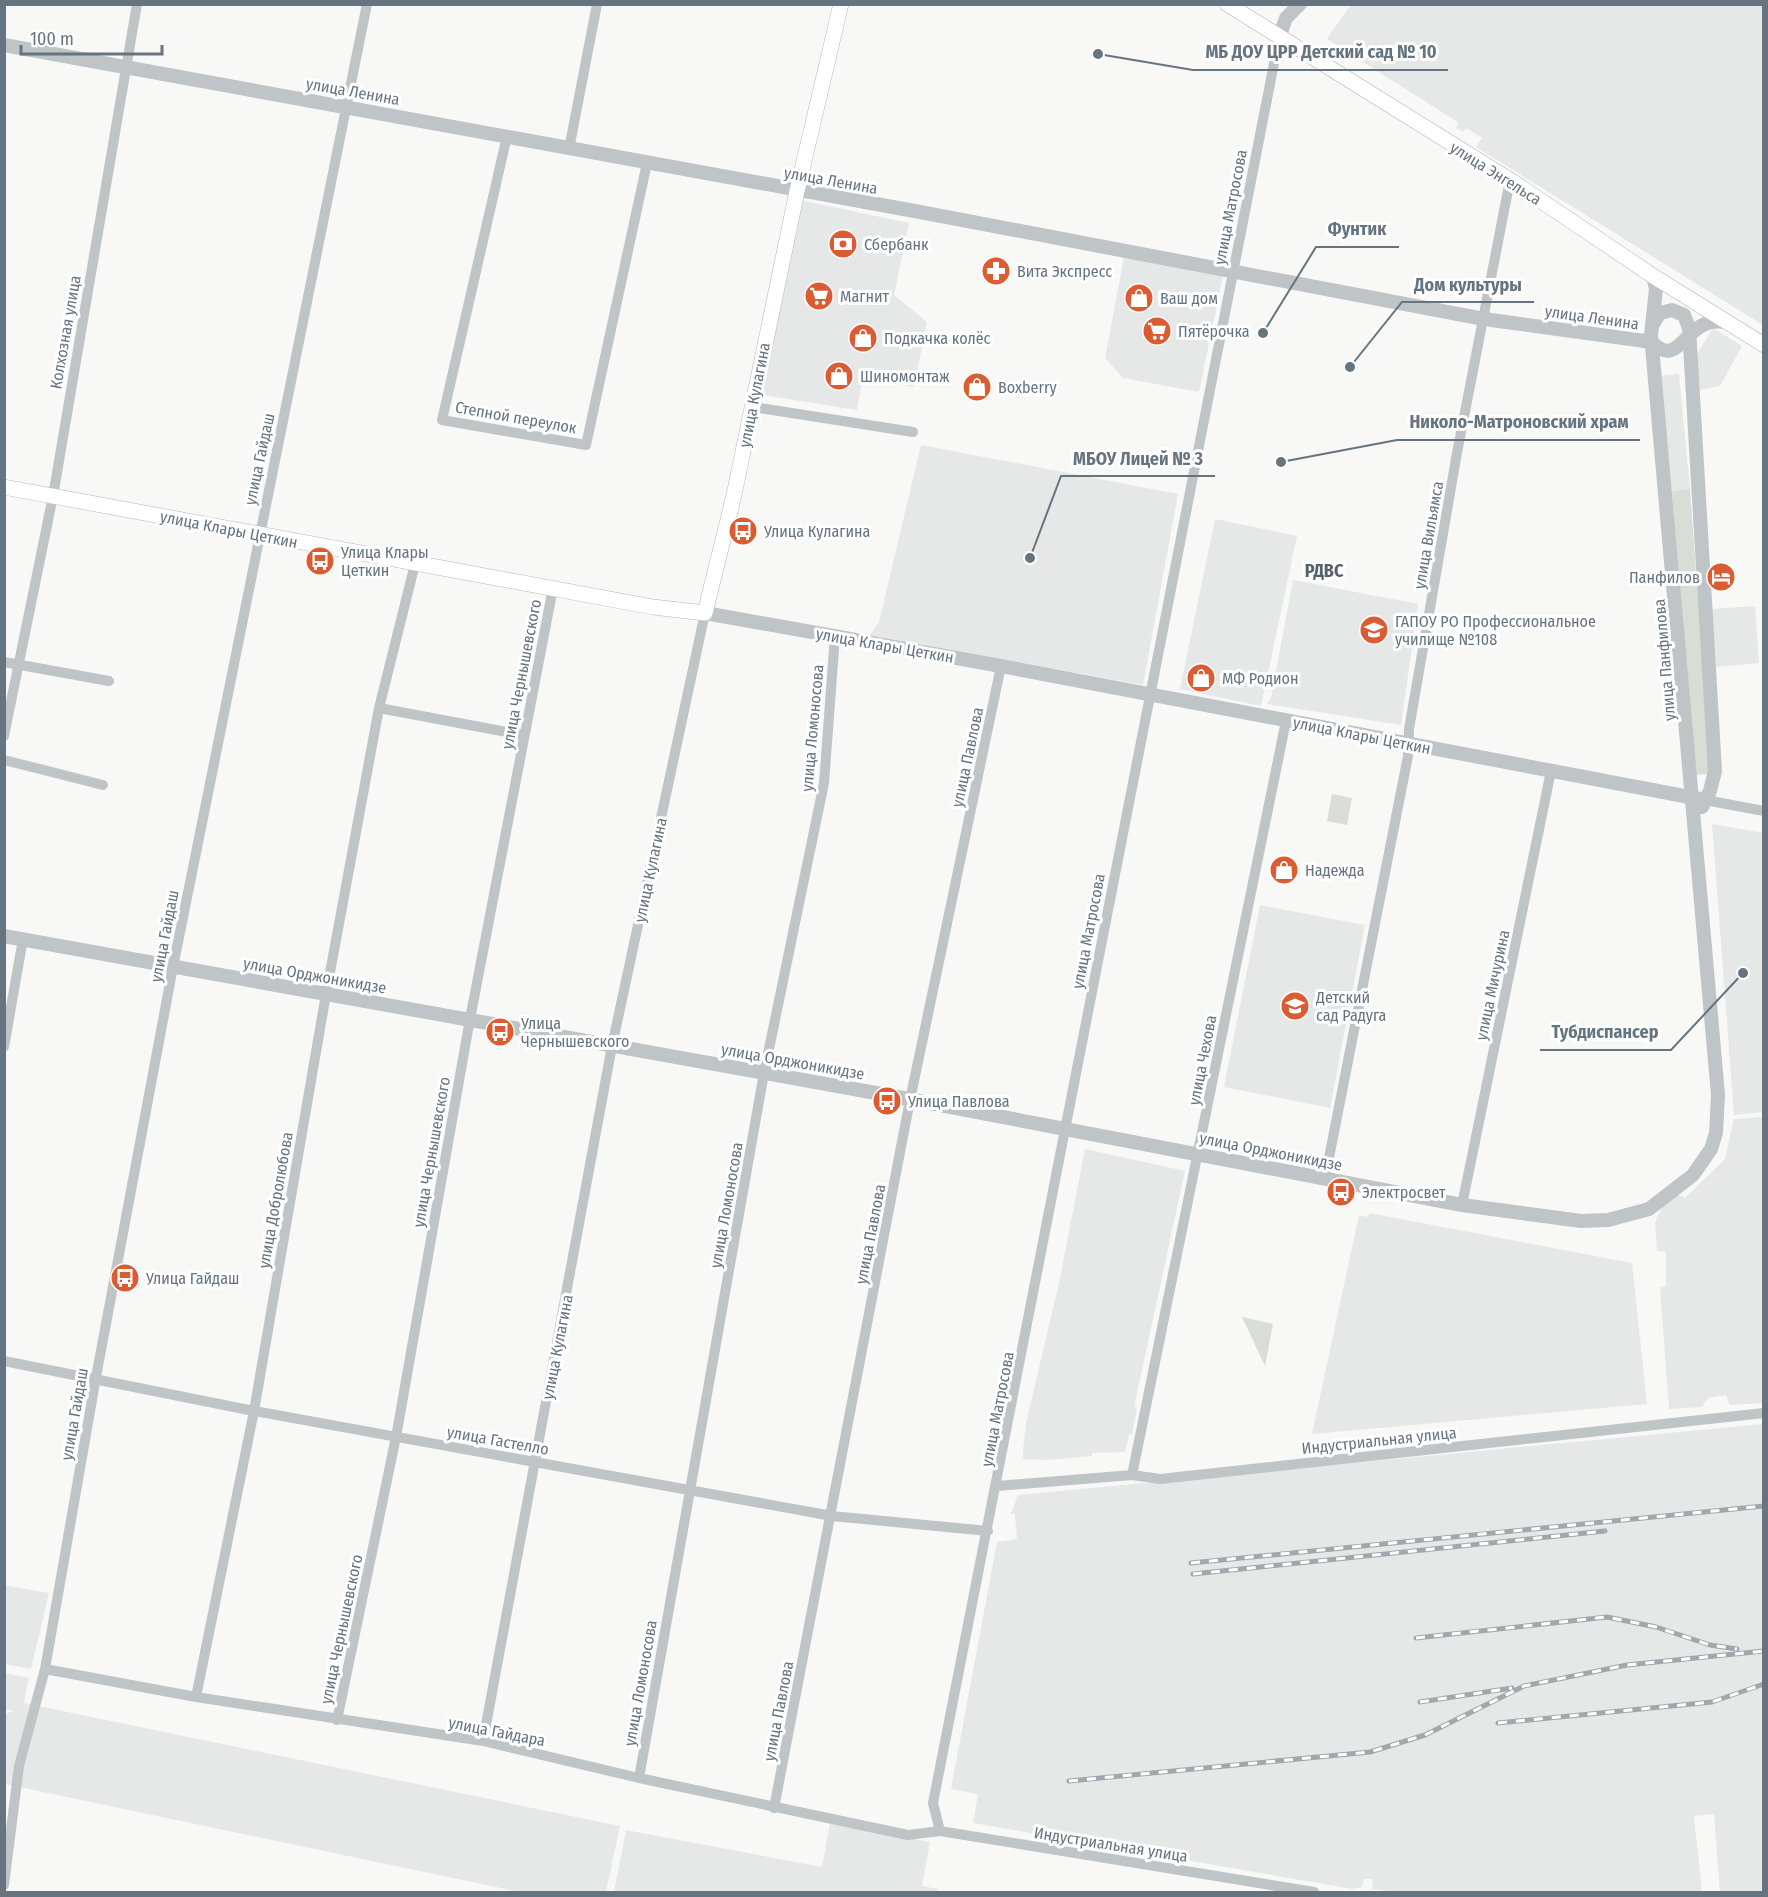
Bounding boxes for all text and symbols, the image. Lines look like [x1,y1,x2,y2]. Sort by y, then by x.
scale bar [21,18,162,56]
text: 100 m [30,28,74,50]
callout: МБ ДОУ ЦРР Детский сад № 10 [1193,34,1448,70]
text: МБ ДОУ ЦРР Детский сад № 10 [1205,41,1437,63]
street label: улица Ленина [305,74,401,109]
street label: улица Энгельса [1447,138,1545,209]
street label: улица Матросова [1210,148,1251,266]
street label: улица Ленина [783,163,879,198]
callout: Фунтик [1316,211,1399,247]
text: Фунтик [1328,218,1387,240]
bank icon: Сбербанк [827,228,859,260]
place label: Сбербанк [864,235,929,254]
pharmacy icon: Вита Экспресс [980,255,1012,287]
place label: Вита Экспресс [1017,262,1112,281]
callout: Дом культуры [1402,266,1534,302]
street label: Колхозная улица [46,274,85,390]
text: Дом культуры [1413,274,1522,296]
supermarket icon: Магнит [803,280,835,312]
shop icon: Ваш дом [1123,282,1155,314]
place label: Магнит [840,287,890,306]
place label: Ваш дом [1160,289,1218,308]
street label: улица Ленина [1544,302,1640,334]
supermarket icon: Пятёрочка [1141,315,1173,347]
shop icon: Подкачка колёс [847,322,879,354]
place label: Пятёрочка [1178,322,1250,341]
place label: Подкачка колёс [884,329,991,348]
street label: улица Кулагина [735,341,774,449]
shop icon: Шиномонтаж [823,360,855,392]
place label: Шиномонтаж [860,367,950,386]
shop icon: Boxberry [961,371,993,403]
place label: Boxberry [998,378,1058,397]
street label: Степной переулок [454,397,579,438]
callout: Николо-Матроновский храм [1397,404,1640,440]
street label: улица Гайдаш [240,411,278,507]
text: Николо-Матроновский храм [1409,411,1629,433]
callout: МБОУ Лицей № 3 [1061,440,1215,476]
text: МБОУ Лицей № 3 [1073,448,1204,470]
street label: улица Вильямса [1410,480,1447,590]
street label: улица Клары Цеткин [159,507,299,552]
bus stop icon: Улица Кулагина [727,515,759,547]
place label: Улица Кулагина [763,522,871,541]
place label: Улица Клары Цеткин [340,543,429,580]
bus stop icon: Улица Клары Цеткин [304,545,336,577]
district label: РДВС [1305,560,1344,582]
hotel icon: Панфилов [1705,561,1737,593]
place label: Панфилов [1629,568,1700,587]
street label: улица Чернышевского [498,598,545,751]
street label: улица Панфилова [1650,598,1679,722]
place label: ГАПОУ РО Профессиональное училище №108 [1395,612,1596,649]
school or university icon: ГАПОУ РО Профессиональное училище №108 [1358,614,1390,646]
street label: улица Клары Цеткин [814,624,955,667]
shop icon: МФ Родион [1185,662,1217,694]
street label: улица Ломоносова [797,664,828,792]
place label: МФ Родион [1222,669,1299,688]
street label: улица Павлова [948,705,987,809]
street label: улица Клары Цеткин [1292,713,1432,758]
street label: улица Кулагина [630,816,671,924]
shop icon: Надежда [1268,854,1300,886]
place label: Надежда [1305,861,1365,880]
street label: улица Матросова [1068,872,1109,990]
street label: улица Гайдаш [146,888,183,984]
street label: улица Мичурина [1472,928,1513,1042]
street label: улица Орджоникидзе [242,954,388,997]
place label: Детский сад Радуга [1315,988,1387,1025]
school or university icon: Детский сад Радуга [1279,990,1311,1022]
street label: улица Чехова [1184,1013,1221,1107]
place label: Улица Чернышевского [520,1014,630,1051]
callout: Тубдиспансер [1540,1014,1671,1050]
bus stop icon: Улица Чернышевского [484,1016,516,1048]
text: Тубдиспансер [1552,1021,1659,1043]
street label: улица Орджоникидзе [720,1040,866,1083]
street label: улица Чернышевского [409,1075,454,1229]
bus stop icon: Улица Павлова [871,1085,903,1117]
place label: Улица Павлова [907,1092,1010,1111]
street label: улица Орджоникидзе [1198,1128,1344,1175]
street label: улица Добролюбова [254,1130,297,1270]
street label: улица Ломоносова [706,1141,747,1269]
bus stop icon: Электросвет [1325,1176,1357,1208]
street label: улица Павлова [851,1182,890,1286]
place label: Электросвет [1362,1183,1446,1202]
bus stop icon: Улица Гайдаш [109,1262,141,1294]
place label: Улица Гайдаш [145,1269,239,1288]
street label: улица Кулагина [538,1293,577,1401]
street label: улица Матросова [977,1350,1018,1468]
street label: улица Гайдаш [57,1366,92,1462]
street label: улица Гастелло [446,1422,550,1459]
street label: Индустриальная улица [1301,1423,1457,1458]
street label: улица Чернышевского [316,1553,367,1706]
street label: улица Ломоносова [620,1619,661,1747]
street label: улица Павлова [759,1659,798,1763]
street label: улица Гайдара [447,1713,547,1750]
street label: Индустриальная улица [1033,1823,1189,1866]

